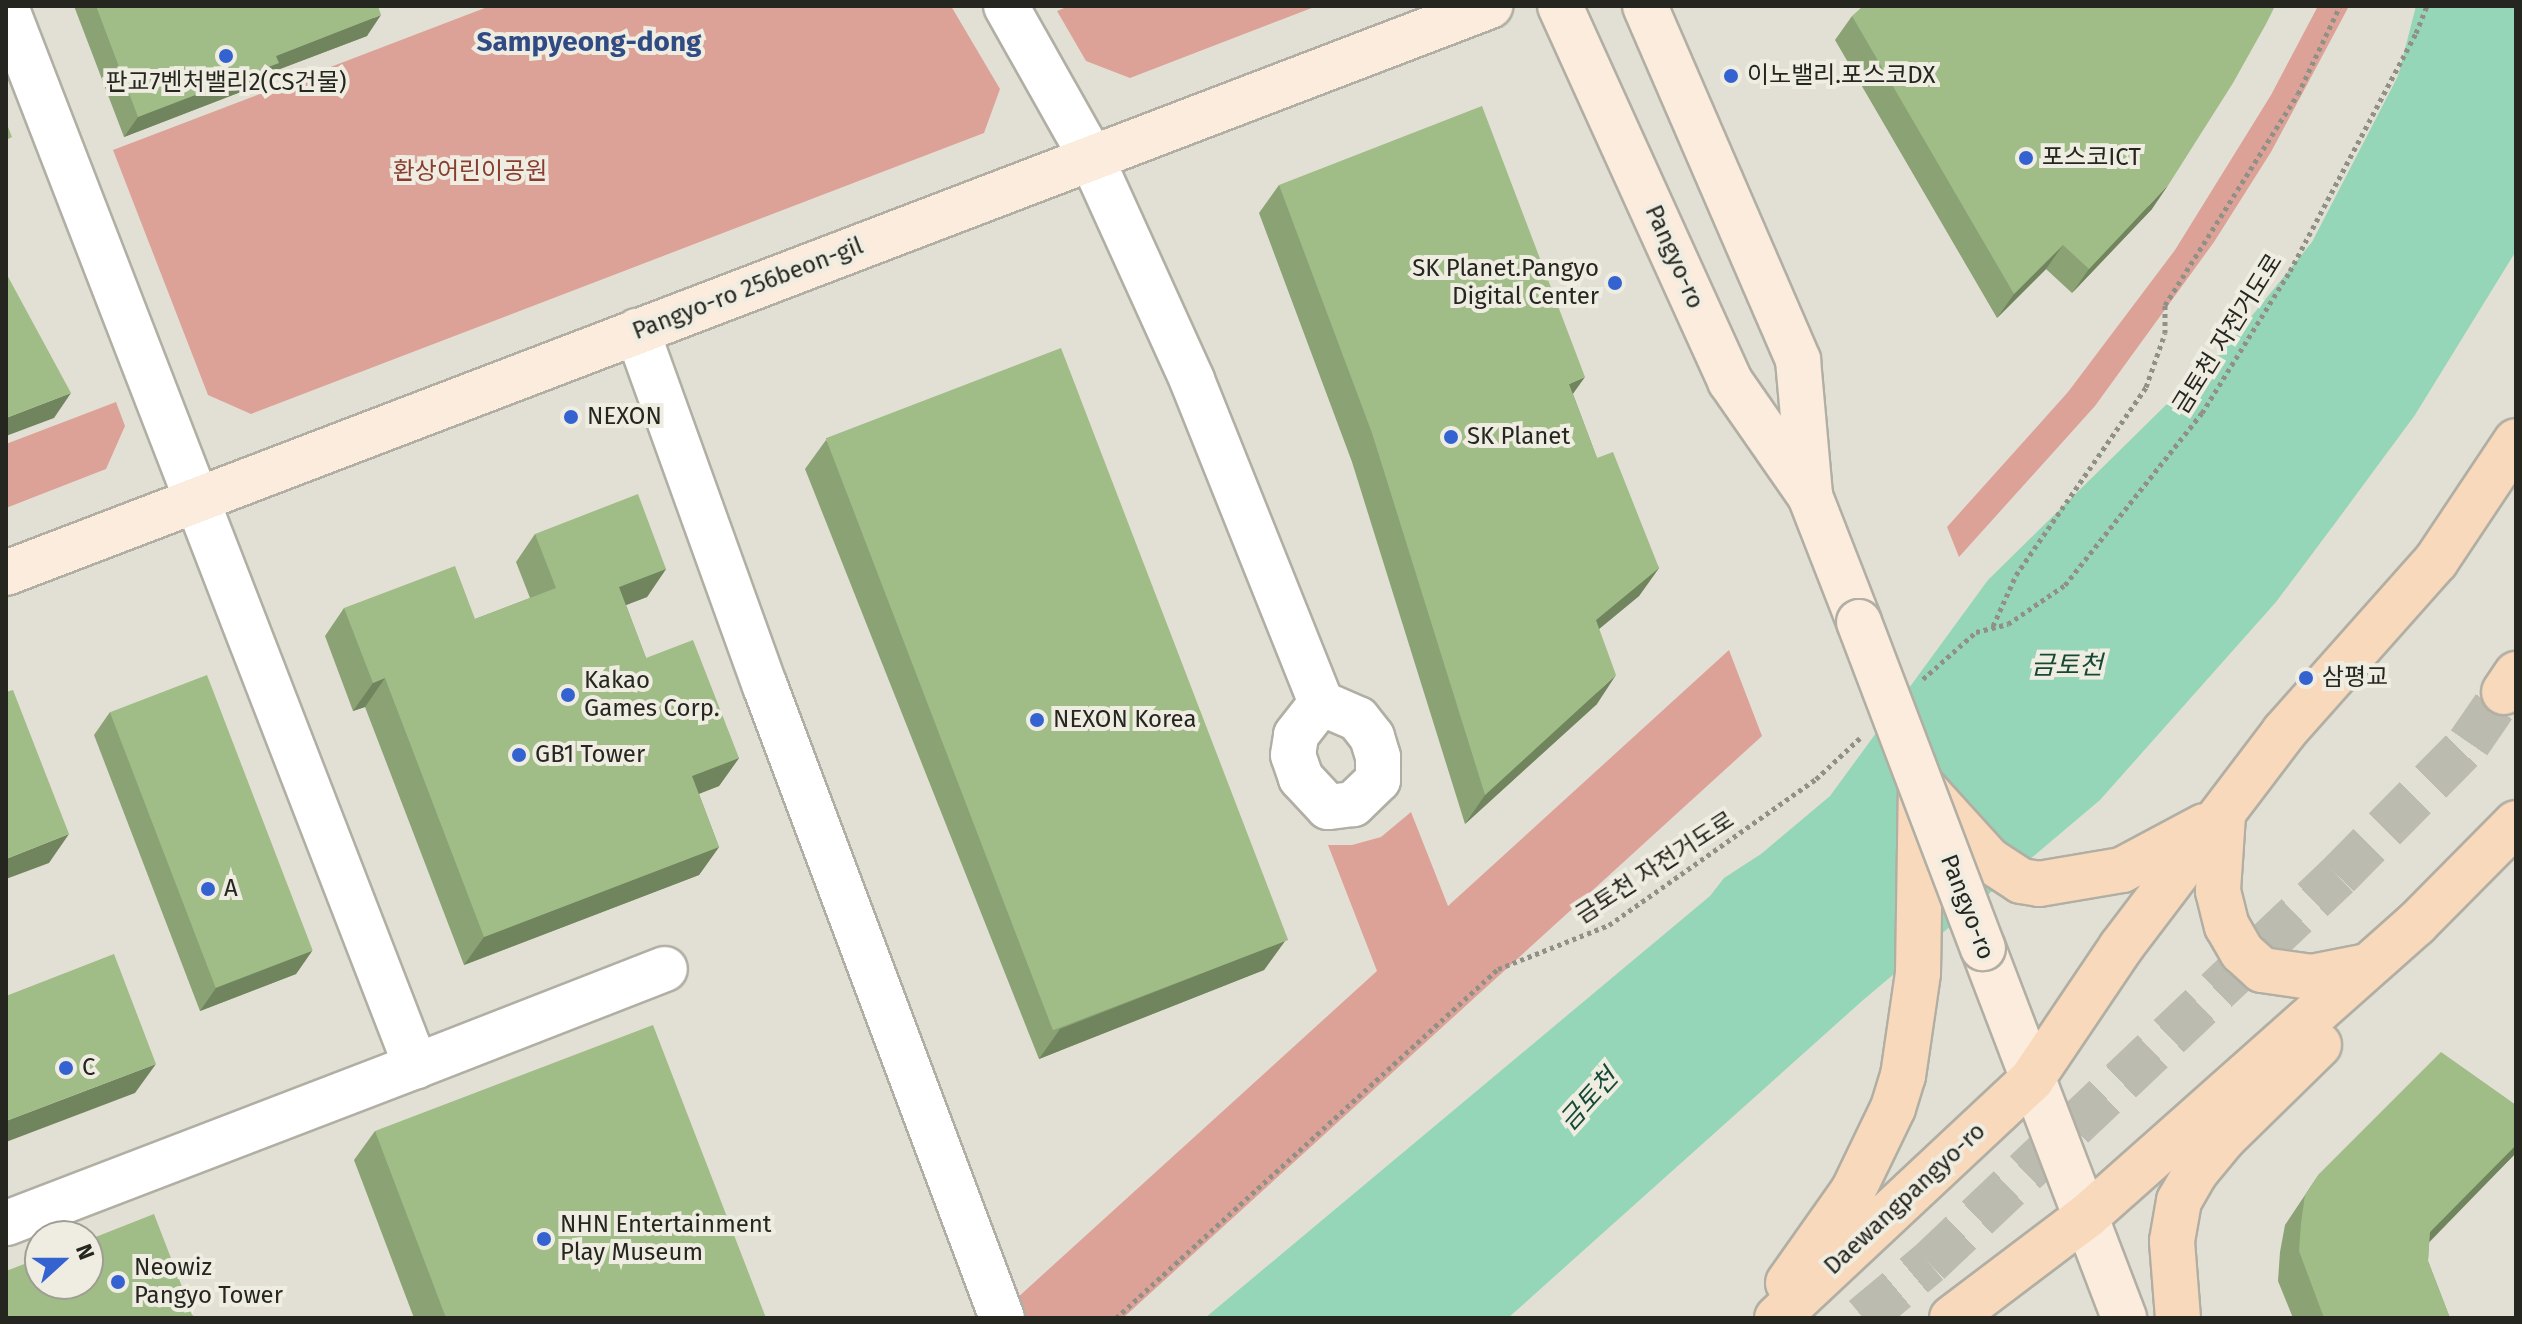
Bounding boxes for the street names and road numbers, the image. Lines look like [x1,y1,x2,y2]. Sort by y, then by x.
street label: Pangyo-ro [1638,201,1710,313]
street label: Pangyo-ro 256beon-gil [629,232,867,346]
street label: 금토천 자전거도로 [2167,249,2289,419]
street label: 금토천 자전거도로 [1570,806,1740,930]
street label: Pangyo-ro [1934,850,2000,964]
street label: Daewangpangyo-ro [1819,1117,1991,1281]

